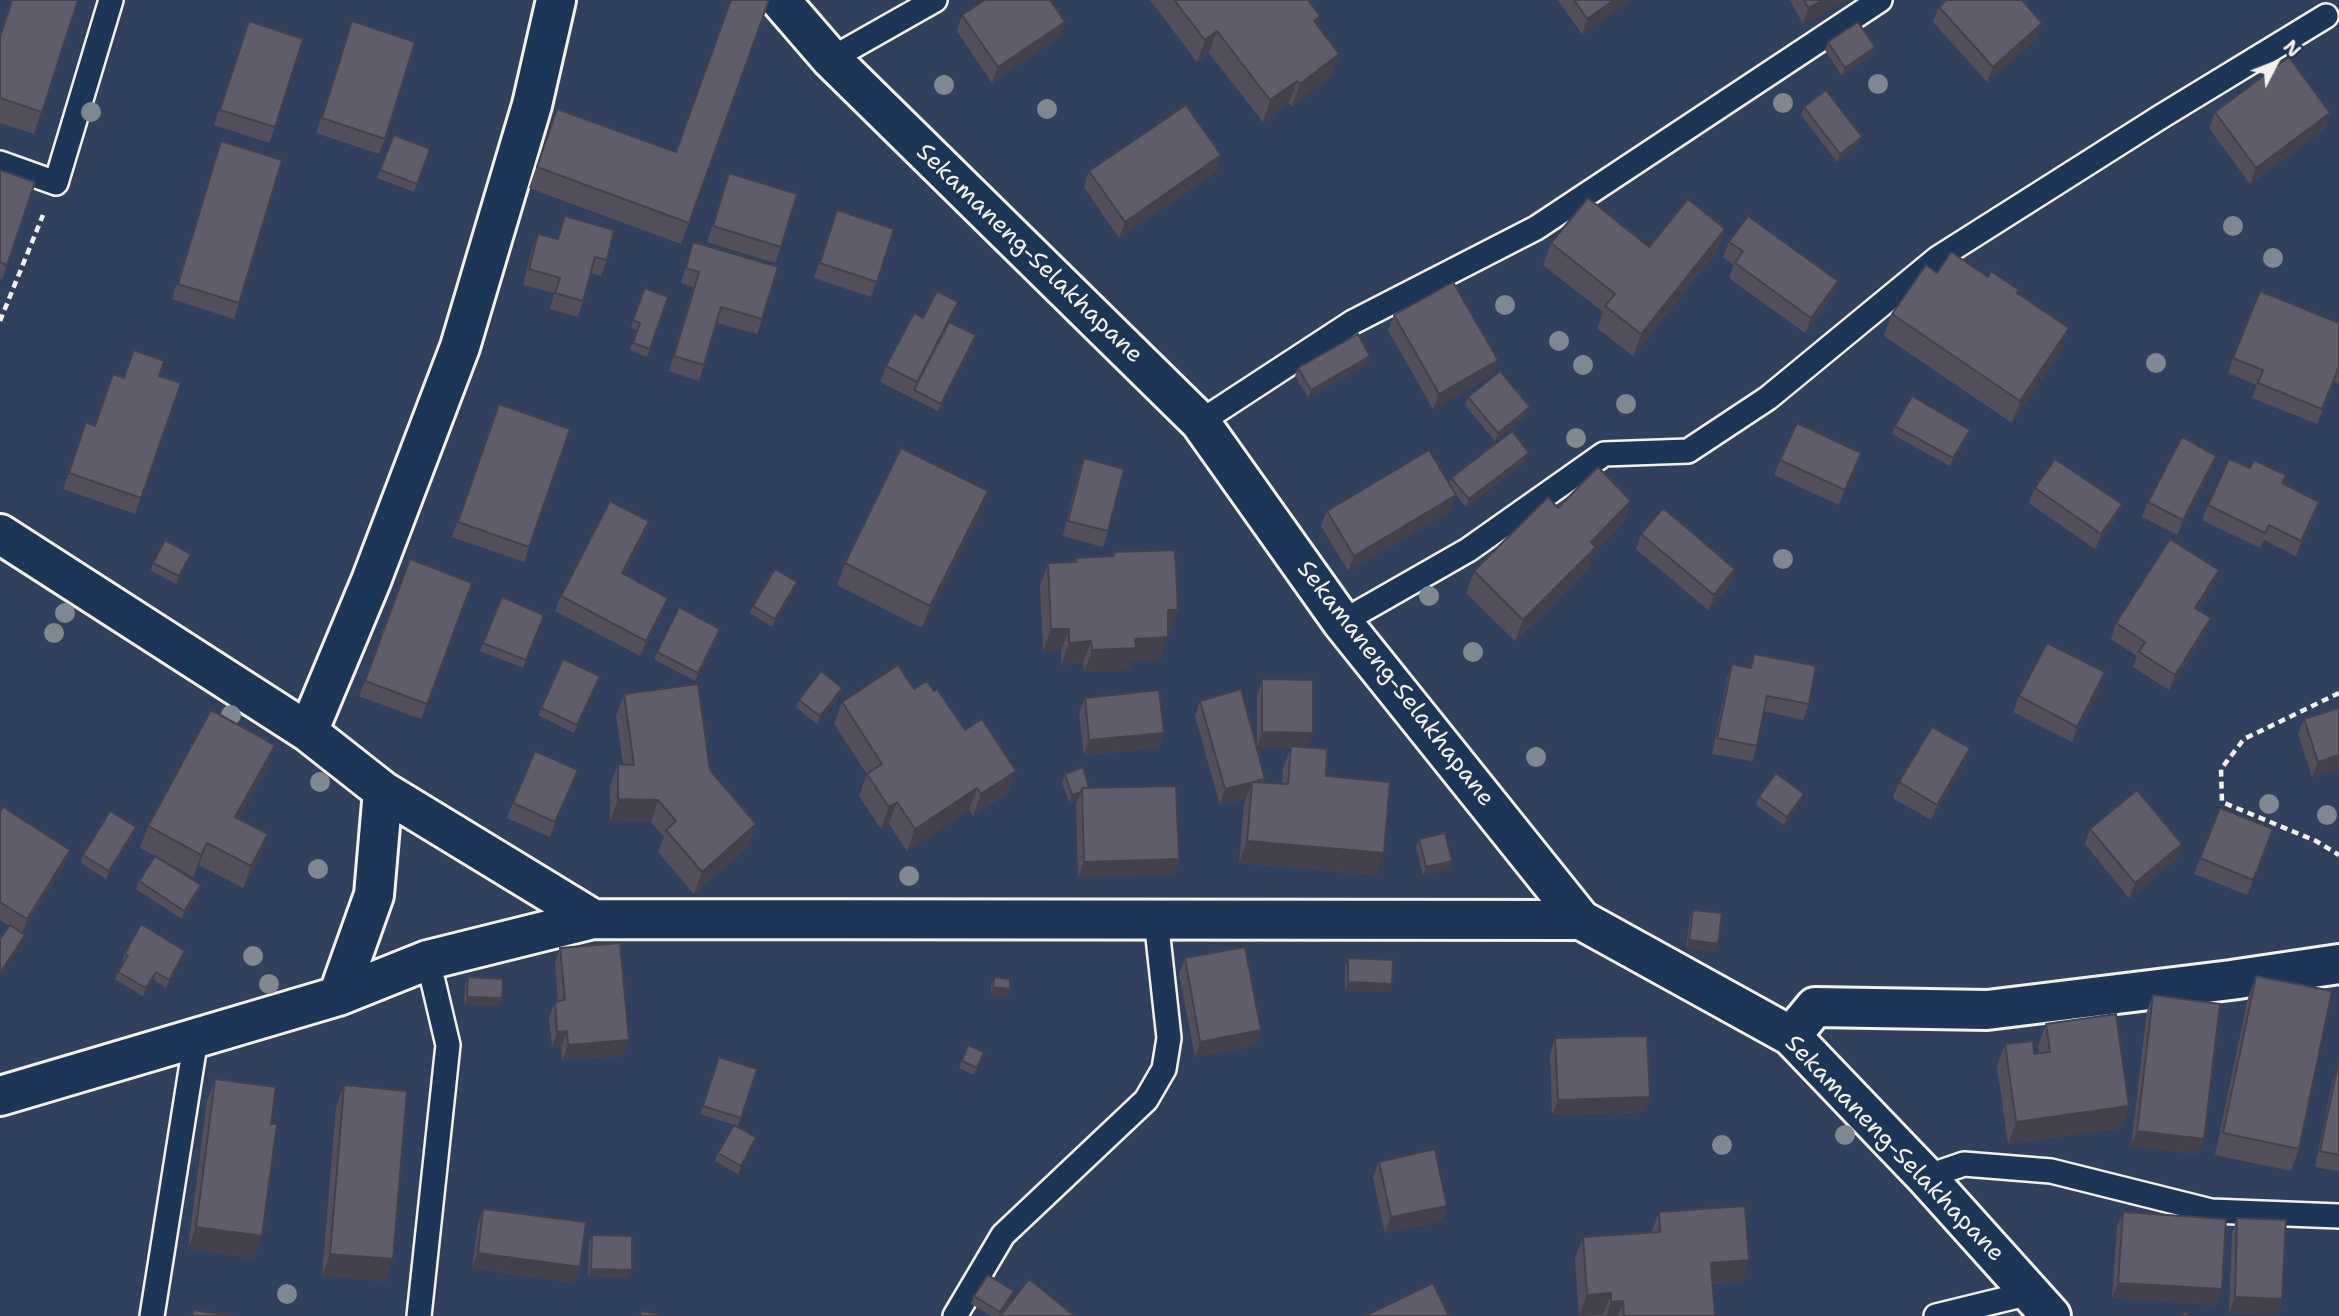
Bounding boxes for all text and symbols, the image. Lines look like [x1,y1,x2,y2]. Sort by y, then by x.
north arrow [2241,28,2311,98]
text: N [2278,35,2306,63]
street label: Sekamaneng-Selakhapane [910,138,1148,370]
street label: Sekamaneng-Selakhapane [1290,555,1500,813]
street label: Sekamaneng-Selakhapane [1778,1030,2010,1268]

